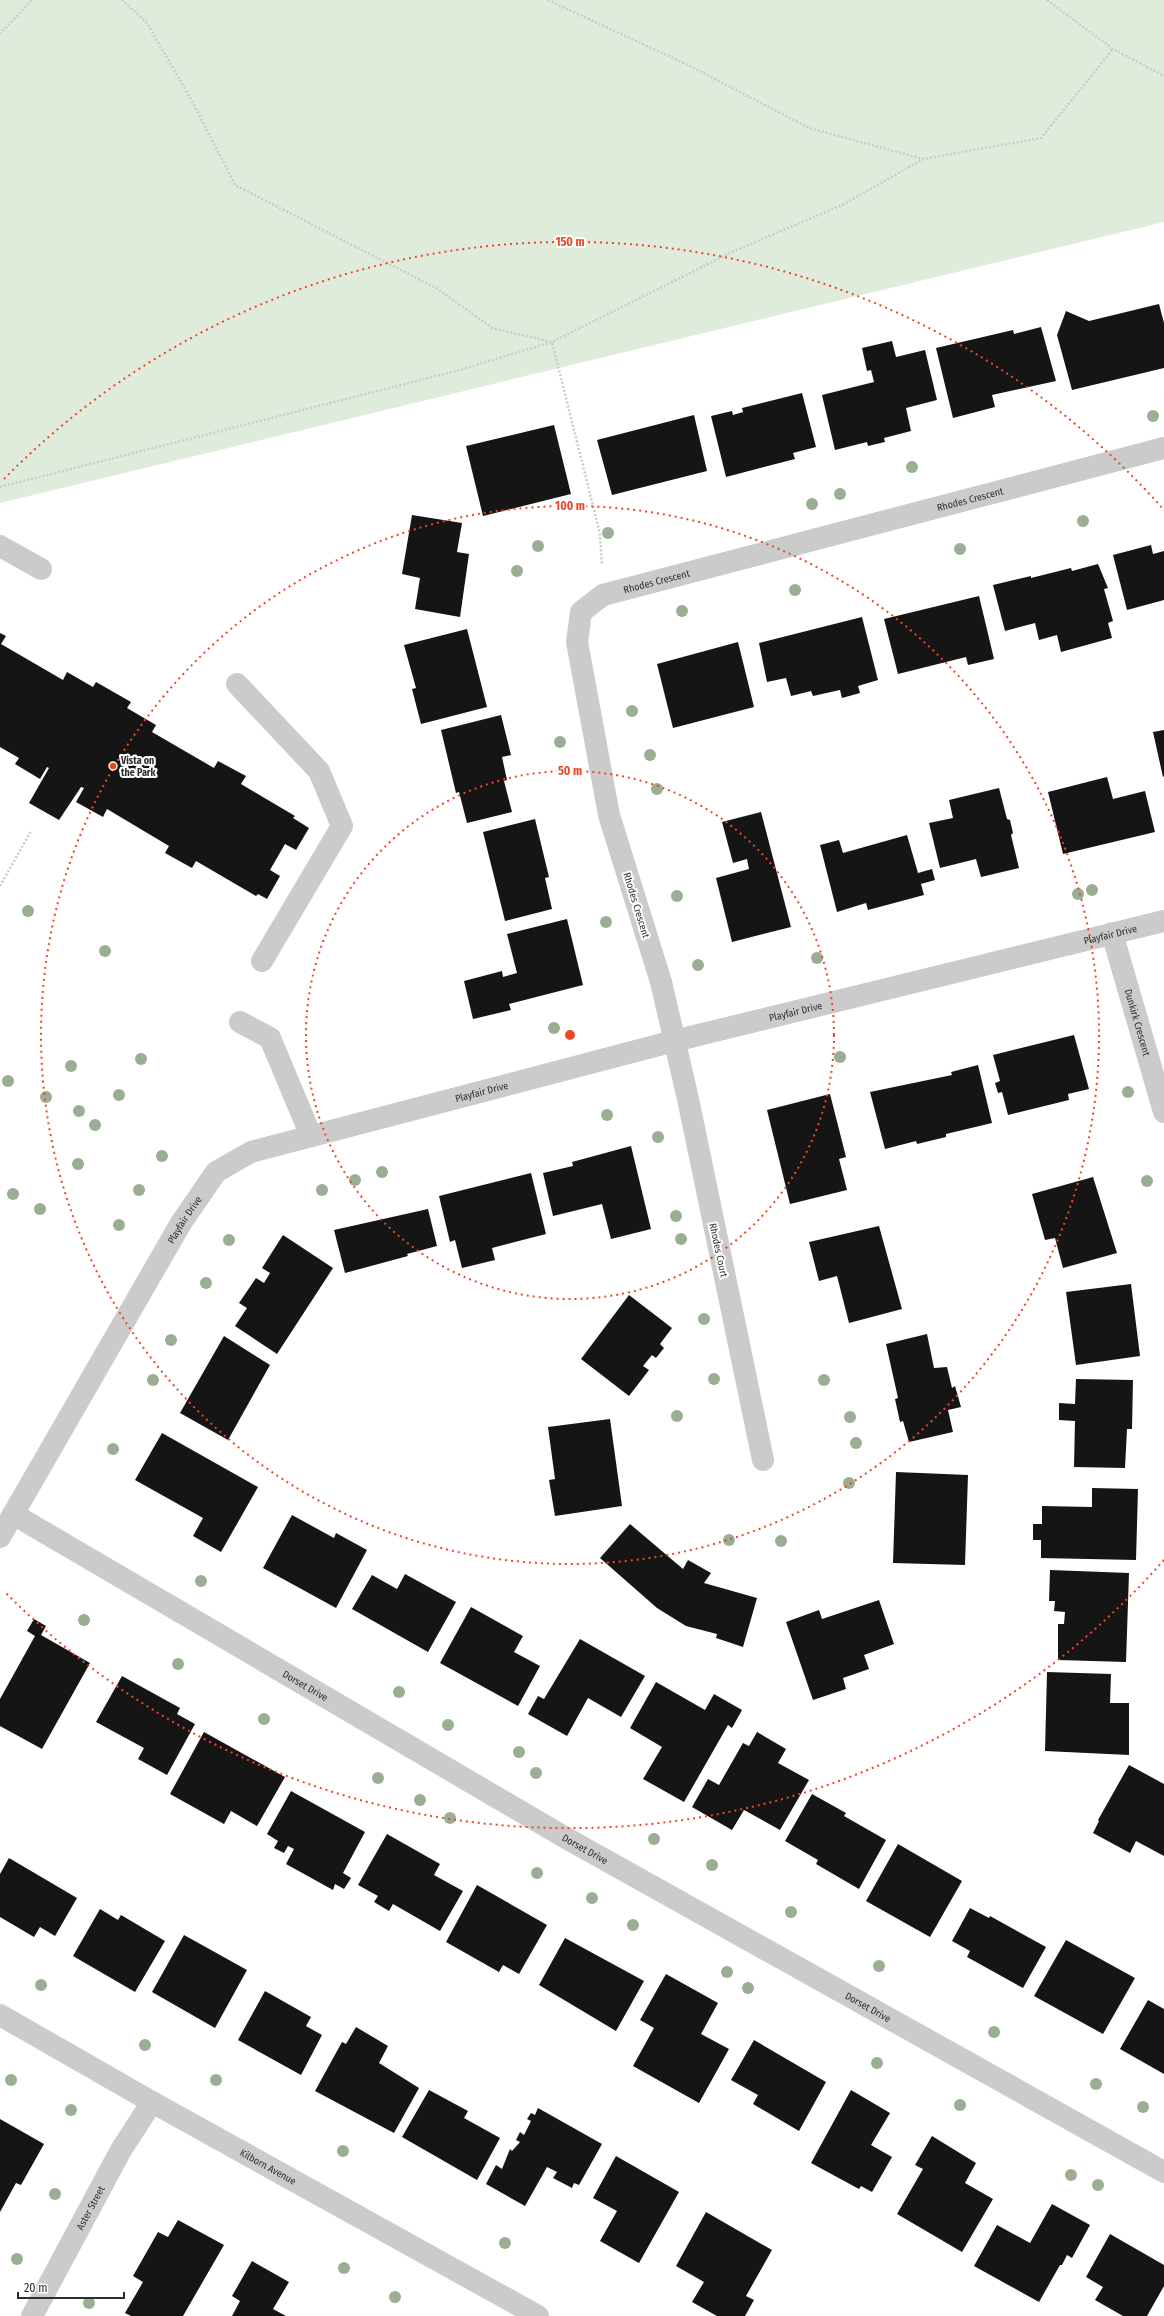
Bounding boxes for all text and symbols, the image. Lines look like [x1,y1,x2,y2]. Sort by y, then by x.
text: 150 m [555,235,585,249]
street label: Rhodes Crescent [936,485,1005,514]
text: 100 m [555,499,585,513]
street label: Rhodes Crescent [622,567,692,596]
place label: Vista on the Park [120,755,157,779]
marker: Vista on the Park [108,761,118,771]
text: 50 m [558,764,582,778]
street label: Rhodes Crescent [620,871,652,940]
street label: Playfair Drive [1083,923,1138,947]
street label: Dunkirk Crescent [1122,988,1153,1058]
street label: Playfair Drive [768,1000,824,1025]
centre of rings [563,1028,577,1042]
street label: Playfair Drive [454,1080,510,1105]
street label: Playfair Drive [165,1194,205,1246]
street label: Rhodes Court [706,1222,730,1279]
street label: Dorset Drive [280,1668,330,1704]
street label: Dorset Drive [560,1832,610,1867]
street label: Dorset Drive [843,1990,893,2025]
street label: Kilborn Avenue [238,2147,298,2188]
street label: Aster Street [74,2183,108,2232]
scale bar [18,2274,124,2300]
text: 20 m [24,2281,48,2295]

